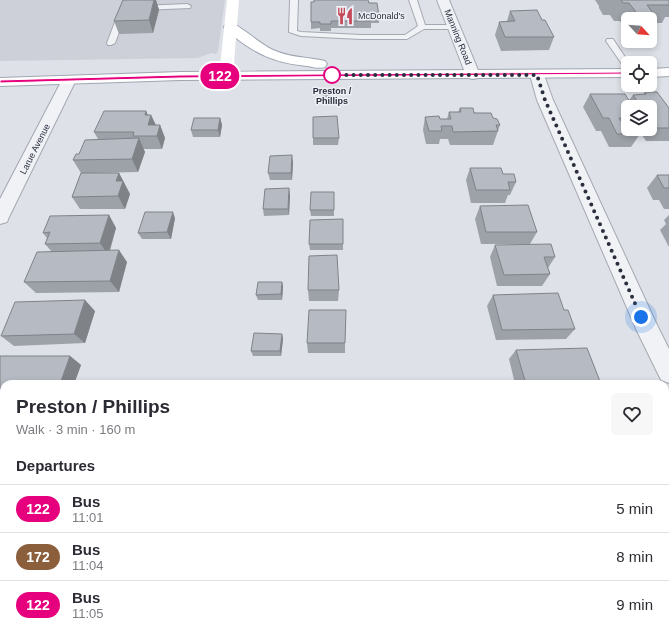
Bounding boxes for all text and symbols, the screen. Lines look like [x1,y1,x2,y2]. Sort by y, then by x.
restaurant icon: McDonald's [335,6,355,26]
street label: Manning Road [442,8,474,66]
place label: McDonald's [358,11,405,21]
north arrow [621,12,657,48]
map controls [621,12,657,136]
button: locate [621,56,657,92]
line badge: 122 [197,63,243,89]
marker: Preston / Phillips [323,66,341,84]
text: 122 [208,68,232,84]
place label: Preston / Phillips [313,86,352,106]
button: layers [621,100,657,136]
street label: Larue Avenue [18,122,52,176]
your location [631,307,651,327]
button: heart [611,393,653,435]
text: Preston / Phillips [16,396,170,417]
text: Walk · 3 min · 160 m [16,422,135,437]
text: Departures [16,457,95,474]
text: Bus [72,493,100,510]
text: 5 min [616,500,653,517]
text: 122 [26,501,50,517]
text: 11:01 [72,510,104,525]
text: Bus [72,541,100,558]
text: 8 min [616,548,653,565]
text: 172 [26,549,50,565]
text: 11:04 [72,558,104,573]
text: Bus [72,589,100,606]
text: 9 min [616,596,653,613]
text: 122 [26,597,50,613]
text: 11:05 [72,606,104,621]

